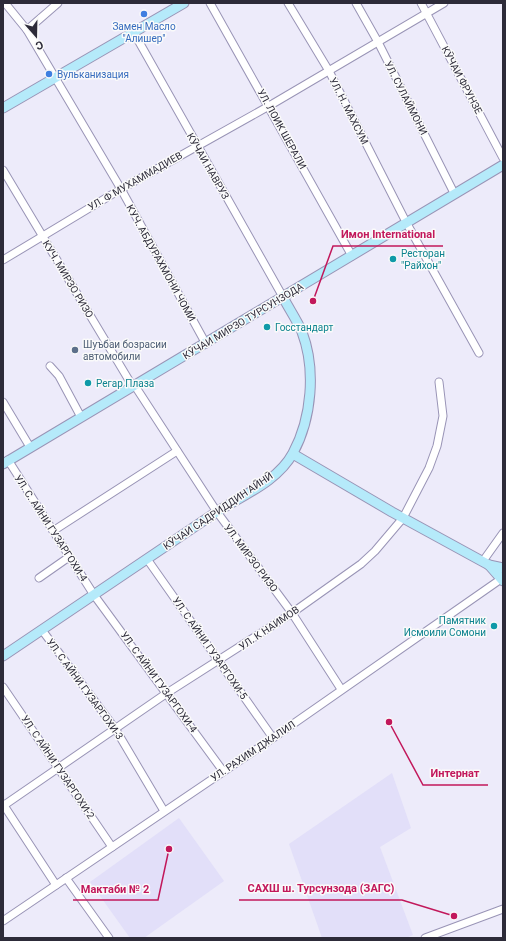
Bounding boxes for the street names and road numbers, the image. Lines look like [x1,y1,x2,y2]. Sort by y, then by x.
street label: КӮЧАИ ФРУНЗЕ [440,44,485,116]
street label: УЛ. СУЛАЙМОНИ [383,59,430,137]
street label: УЛ. Н. МАХСУМ [327,76,371,146]
street label: УЛ. ЛОИК ШЕРАЛИ [255,87,309,171]
street label: КӮЧАИ НАВРУЗ [185,131,232,201]
street label: УЛ. Ф МУХАММАДИЕВ [85,149,184,213]
street label: КУЧ. АБДУРАХМОНИ ЧОМИ [124,203,198,323]
street label: КУЧ. МИРЗО РИЗО [41,238,96,320]
street label: КӮЧАИ МИРЗО ТУРСУНЗОДА [180,280,306,361]
street label: КӮЧАИ САДРИДДИН АЙНӢ [161,469,275,552]
street label: УЛ. С. АЙНИ ГУЗАРГОХИ-4 [12,472,91,584]
street label: УЛ. МИРЗО РИЗО [222,522,280,594]
street label: УЛ. С АЙНИ ГУЗАРГОХИ-5 [170,594,251,701]
street label: УЛ. К НАИМОВ [237,604,301,652]
street label: УЛ. С АЙНИ ГУЗАРГОХИ-4 [119,629,200,735]
street label: УЛ. С АЙНИ ГУЗАРГОХИ-3 [45,636,126,742]
street label: УЛ. С АЙНИ ГУЗАРГОХИ-2 [19,713,98,821]
street label: УЛ. РАХИМ ДЖАЛИЛ [209,719,297,783]

